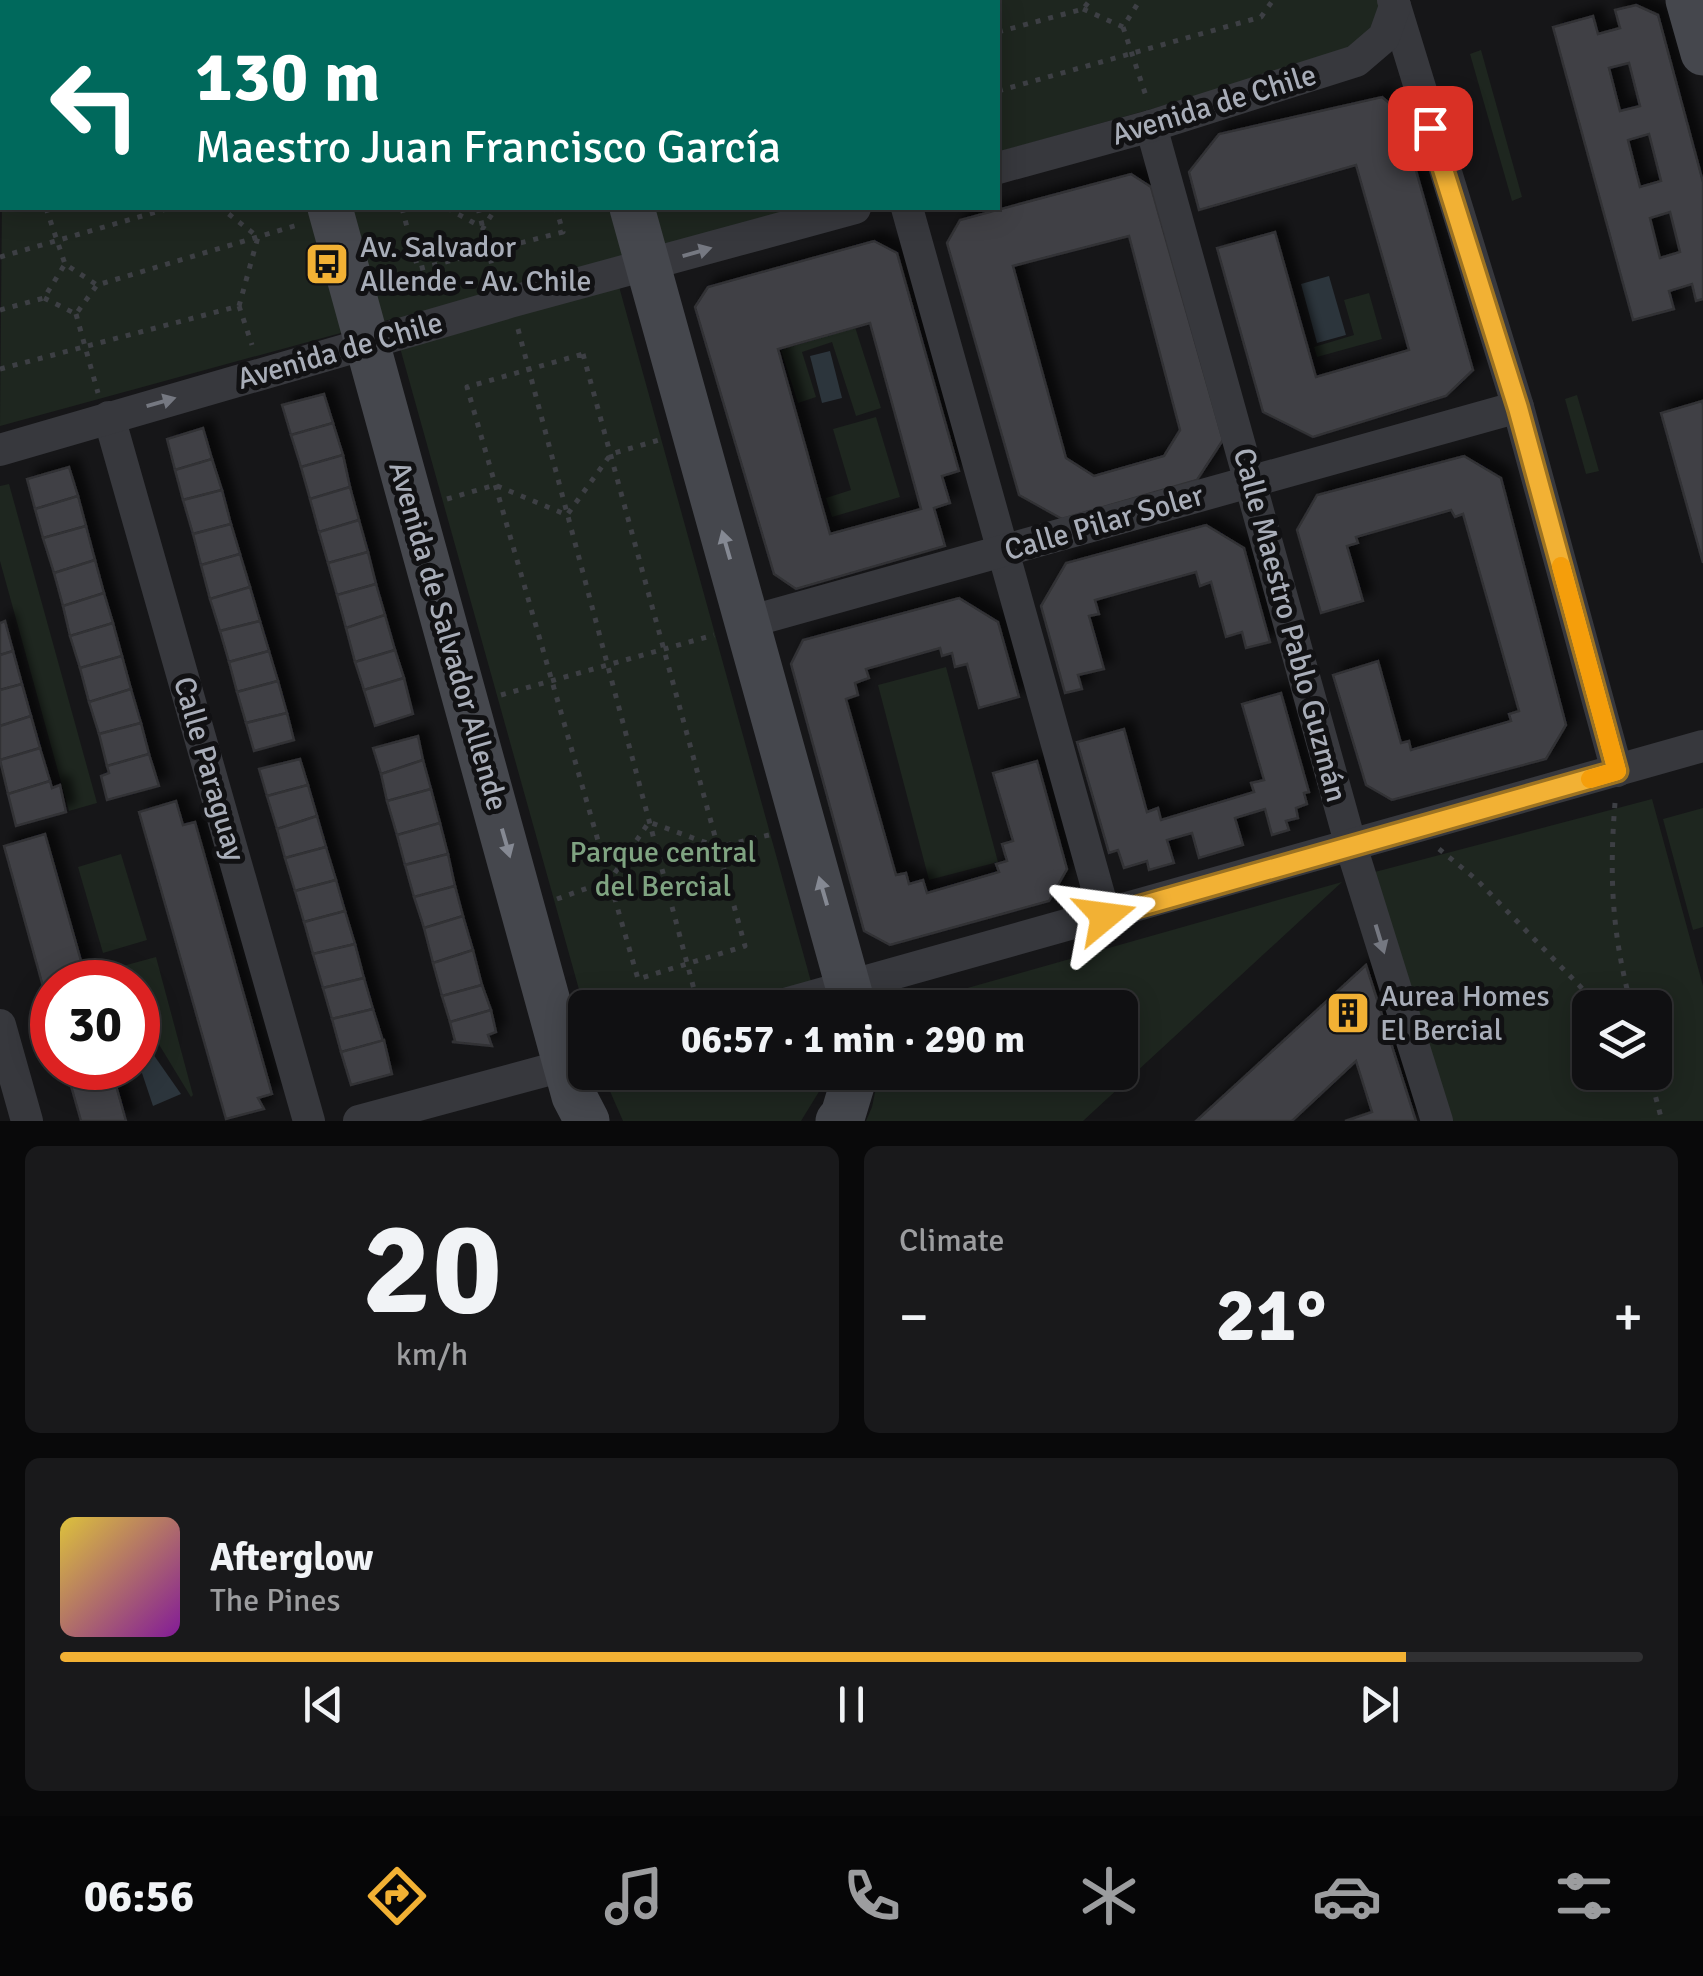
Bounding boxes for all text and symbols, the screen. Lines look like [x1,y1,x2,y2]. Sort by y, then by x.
text: 130 m [195,34,380,120]
icon: left [30,40,160,170]
street label: Avenida de Chile [1107,56,1321,154]
pin [1388,86,1473,171]
icon: arrive [1403,101,1458,156]
text: Maestro Juan Francisco García [195,120,781,175]
place label: Av. Salvador Allende - Av. Chile [360,229,592,300]
bus stop icon: Av. Salvador Allende - Av. Chile [304,241,350,287]
one-way arrow [682,244,713,260]
street label: Avenida de Chile [233,304,447,398]
one-way arrow [146,394,177,410]
street label: Calle Maestro Pablo Guzmán [1225,444,1355,806]
street label: Avenida de Salvador Allende [380,457,516,815]
street label: Calle Pilar Soler [1000,477,1208,569]
one-way arrow [718,529,733,560]
street label: Calle Paraguay [165,672,253,866]
one-way arrow [498,828,514,859]
park label: Parque central del Bercial [570,834,756,905]
position arrow [1053,864,1157,968]
one-way arrow [815,876,831,907]
one-way arrow [1373,925,1388,955]
speed limit sign: 30 [30,960,160,1090]
place label: Aurea Homes El Bercial [1380,978,1550,1049]
building icon: Aurea Homes El Bercial [1325,990,1371,1036]
map controls [1572,990,1672,1090]
button: layers [1572,990,1672,1090]
text: 06:57 · 1 min · 290 m [681,1016,1025,1063]
text: 20 [362,1190,502,1350]
text: Climate [899,1221,1005,1260]
text: 21° [1216,1269,1327,1362]
text: − [899,1283,929,1351]
text: + [1613,1283,1643,1351]
text: km/h [396,1335,468,1374]
text: Afterglow [210,1534,373,1581]
text: The Pines [210,1581,341,1620]
icon: previous [296,1677,351,1732]
icon: pause [824,1677,879,1732]
icon: next [1352,1677,1407,1732]
icon: directions [362,1861,432,1931]
icon: music [599,1861,669,1931]
icon: phone [837,1861,907,1931]
icon: climate [1074,1861,1144,1931]
icon: car [1312,1861,1382,1931]
icon: filters [1549,1861,1619,1931]
text: 06:56 [84,1869,194,1924]

